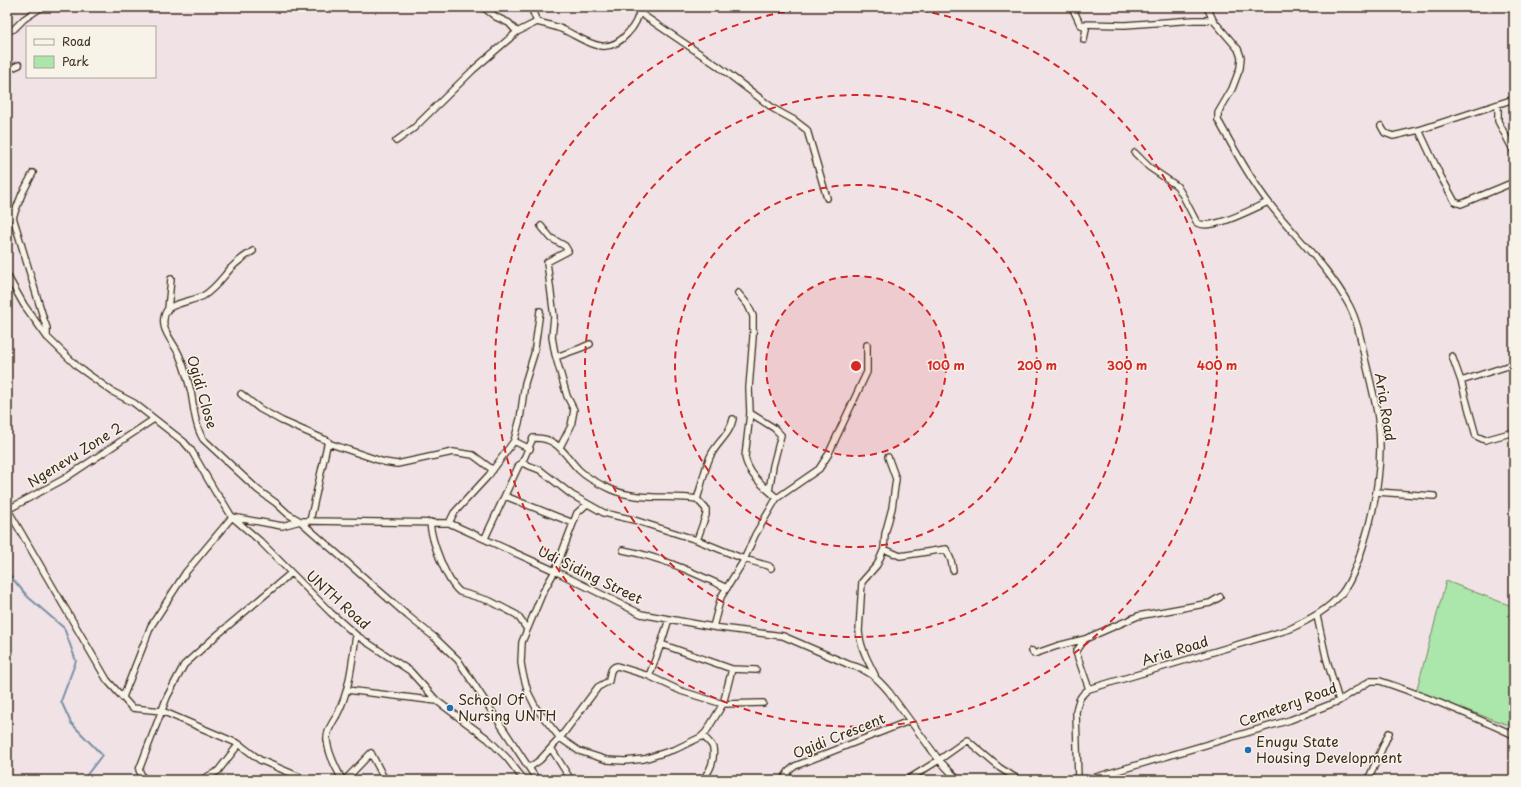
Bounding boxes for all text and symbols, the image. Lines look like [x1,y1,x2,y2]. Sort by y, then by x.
legend [26,26,156,78]
text: Road [62,32,91,50]
text: Park [62,52,89,70]
street label: Ogidi Close [182,353,223,431]
text: 100 m [927,356,965,374]
text: 200 m [1017,356,1057,374]
text: 300 m [1107,356,1147,374]
text: 400 m [1197,356,1237,374]
centre of rings [849,359,863,373]
street label: Aria Road [1370,371,1401,443]
street label: Ngenevu Zone 2 [23,417,126,492]
street label: Udi Siding Street [534,540,646,609]
street label: UNTH Road [302,565,375,634]
street label: Aria Road [1139,630,1211,671]
street label: Cemetery Road [1236,677,1340,732]
place label: School Of Nursing UNTH [458,689,556,726]
marker: School Of Nursing UNTH [445,703,455,713]
street label: Ogidi Crescent [790,707,888,764]
place label: Enugu State Housing Development [1256,731,1403,768]
marker: Enugu State Housing Development [1243,745,1253,755]

